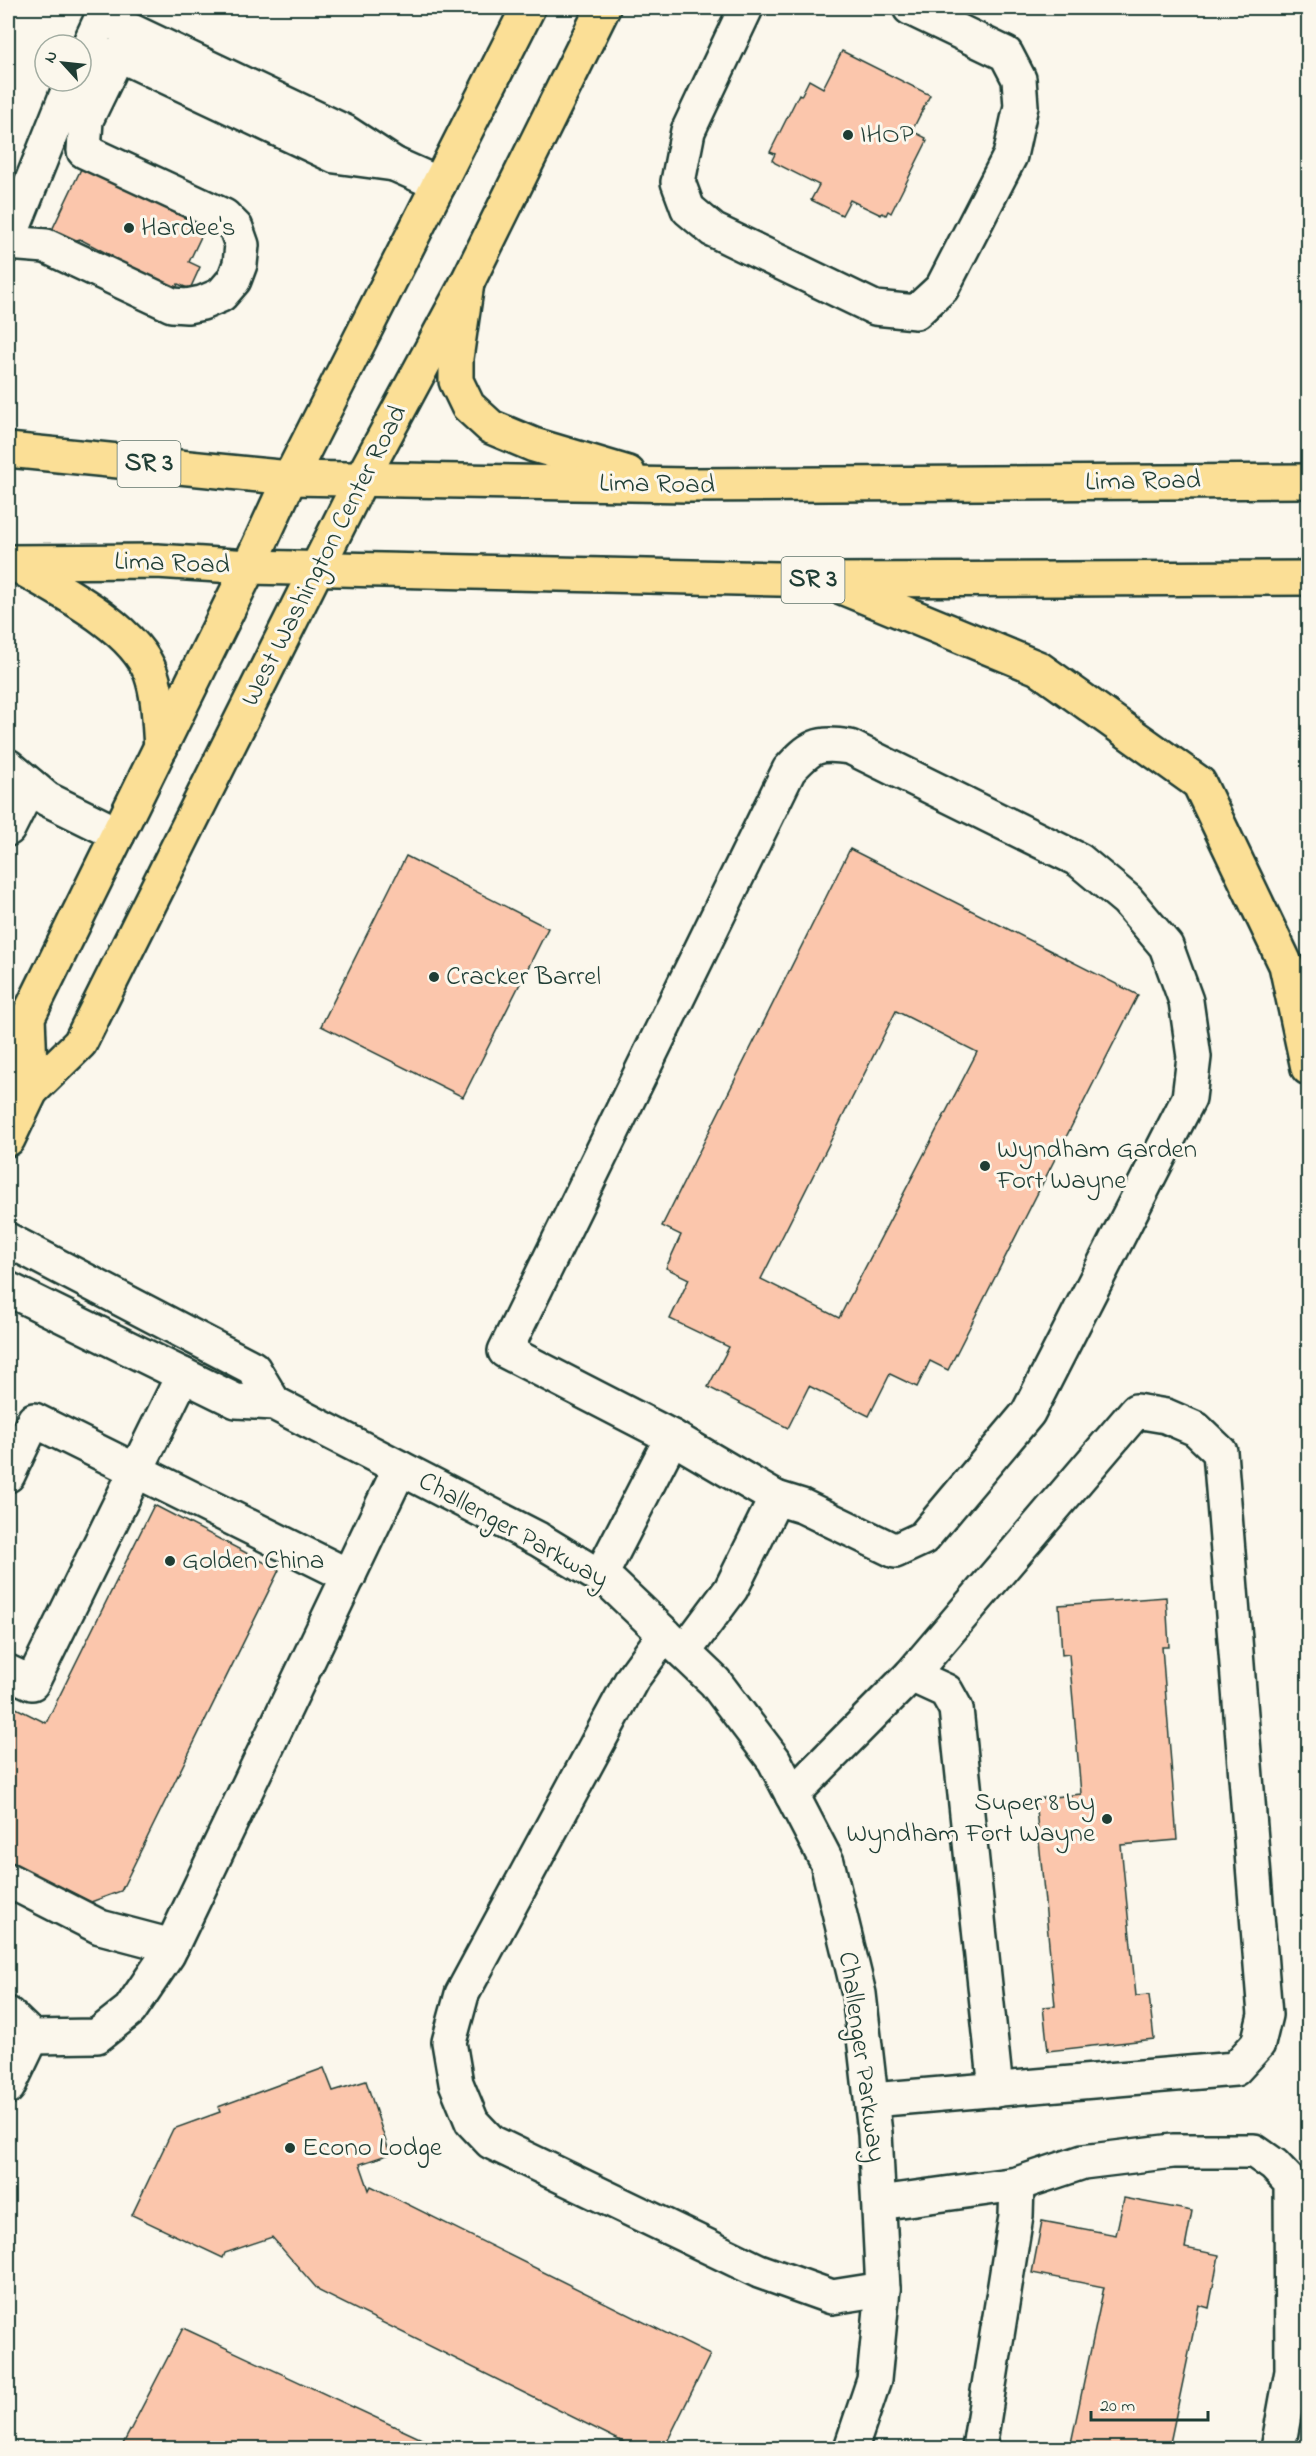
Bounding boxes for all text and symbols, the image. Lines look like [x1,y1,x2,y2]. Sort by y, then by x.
north arrow [33,33,93,93]
text: N [38,47,65,67]
place label: IHOP [860,116,914,155]
marker: IHOP [841,128,855,142]
place label: Hardee's [141,209,236,248]
marker: Hardee's [122,221,136,235]
street label: West Washington Center Road [232,399,418,713]
road number: SR 3 [118,441,180,487]
street label: Lima Road [1085,461,1201,503]
street label: Lima Road [599,464,715,506]
street label: Lima Road [113,542,231,586]
road number: SR 3 [782,557,844,603]
place label: Cracker Barrel [446,958,601,997]
marker: Cracker Barrel [427,970,441,984]
place label: Wyndham Garden Fort Wayne [996,1131,1197,1201]
marker: Wyndham Garden Fort Wayne [978,1159,992,1173]
street label: Challenger Parkway [411,1463,615,1599]
place label: Golden China [182,1542,324,1581]
marker: Golden China [163,1554,177,1568]
place label: Super 8 by Wyndham Fort Wayne [846,1784,1096,1854]
marker: Super 8 by Wyndham Fort Wayne [1100,1812,1114,1826]
street label: Challenger Parkway [827,1949,895,2165]
place label: Econo Lodge [302,2129,443,2168]
marker: Econo Lodge [283,2141,297,2155]
scale bar [1091,2384,1208,2422]
text: 20 m [1100,2394,1135,2420]

